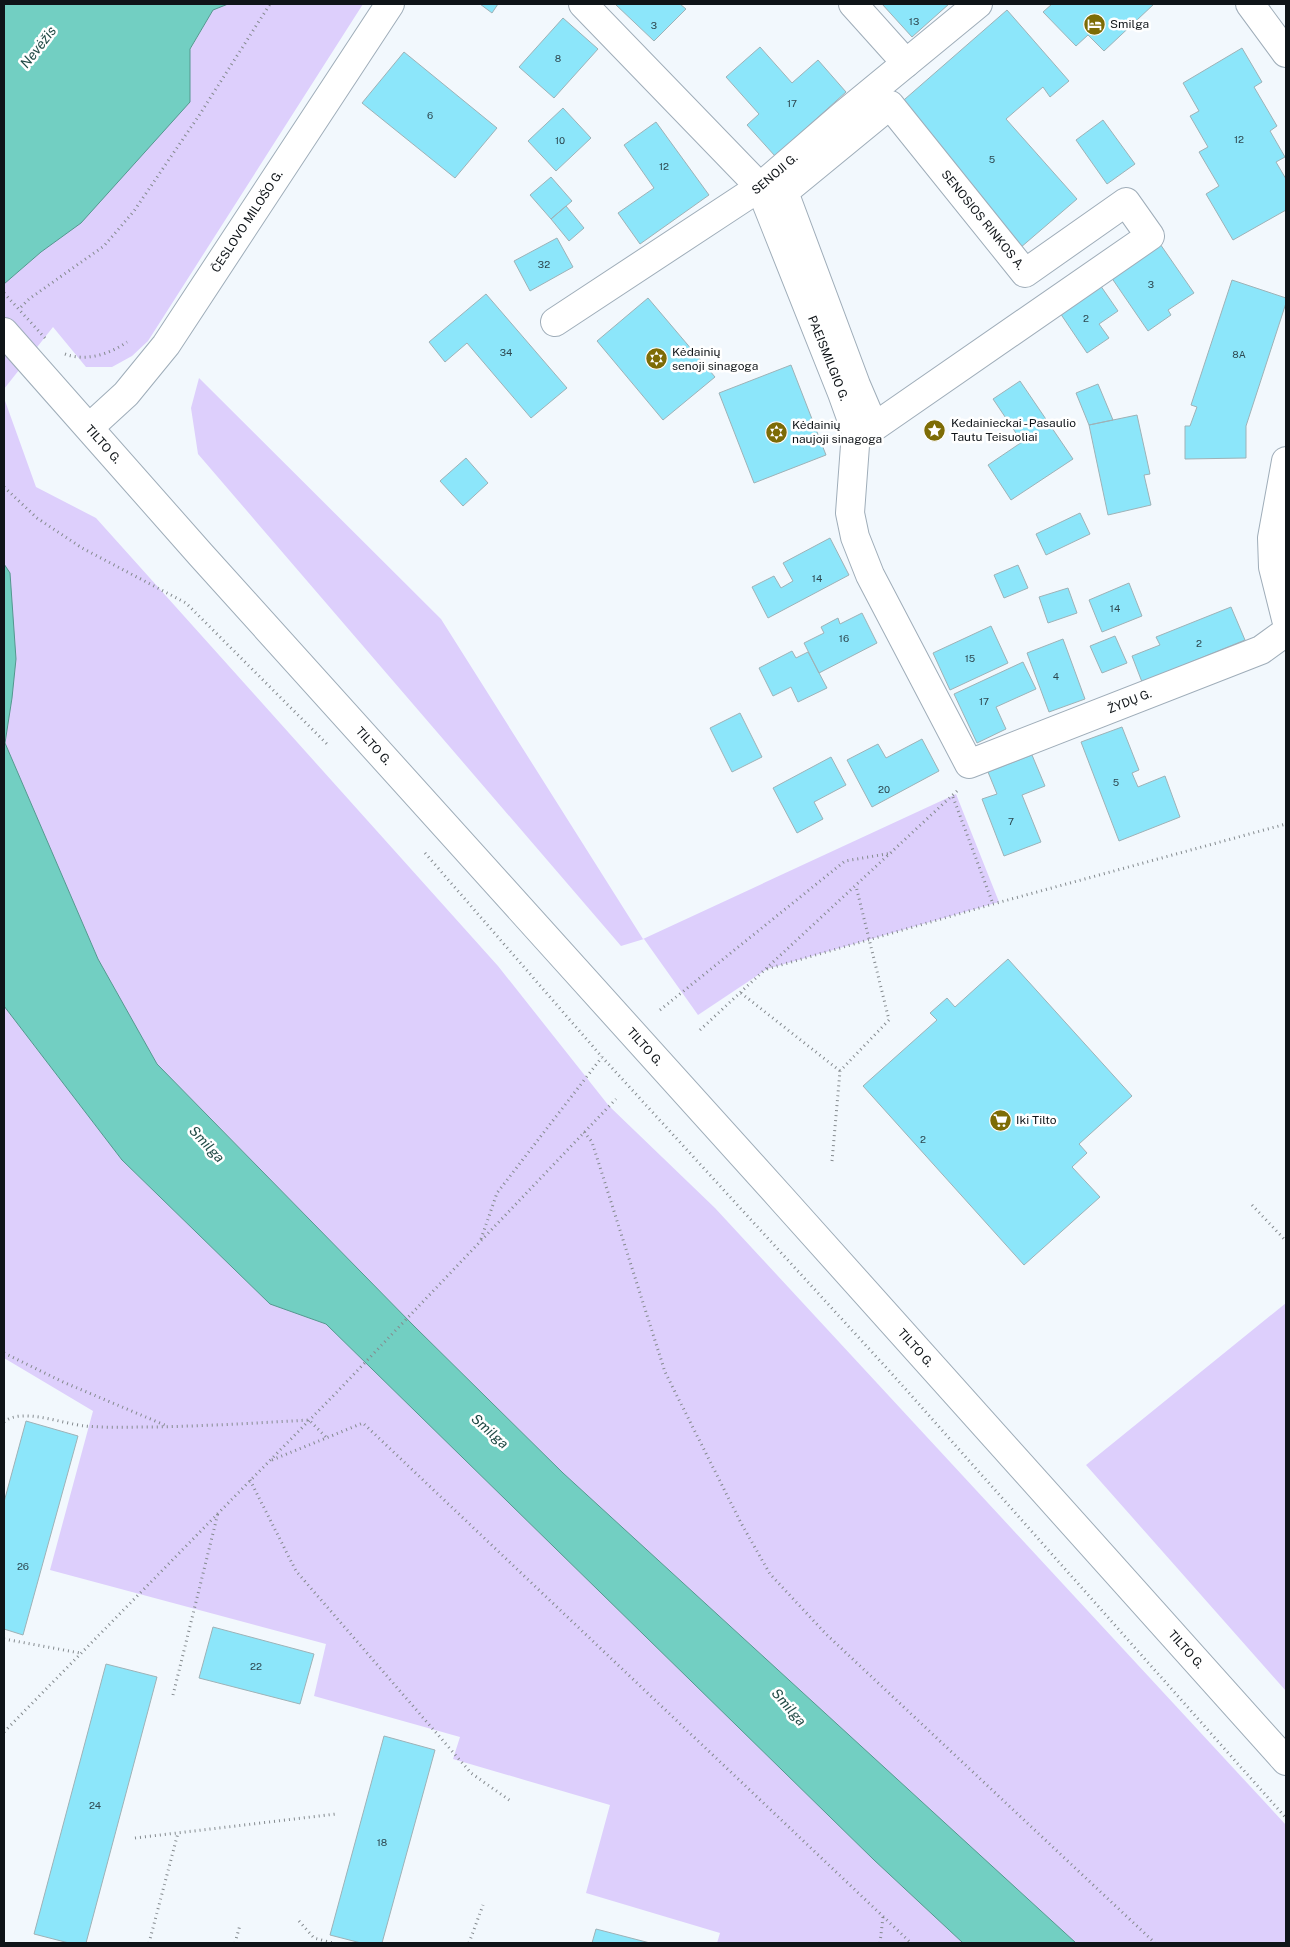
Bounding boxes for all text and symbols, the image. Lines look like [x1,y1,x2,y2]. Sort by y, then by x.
hotel icon: Smilga [1082,12,1106,36]
house number: 13 [909,15,919,27]
place label: Smilga [1110,17,1149,31]
house number: 3 [651,19,657,31]
water label: Nevėžis [17,23,59,71]
house number: 8 [555,52,561,64]
house number: 17 [787,97,797,109]
house number: 6 [427,109,433,121]
house number: 12 [1234,133,1244,145]
house number: 10 [555,134,565,146]
street label: SENOJI G. [749,151,800,197]
house number: 5 [989,153,995,165]
house number: 12 [659,160,669,172]
street label: SENOSIOS RINKOS A. [938,167,1028,273]
street label: ČESLOVO MILOŠO G. [209,168,286,275]
house number: 32 [538,258,550,270]
house number: 3 [1148,278,1154,290]
house number: 2 [1083,312,1089,324]
street label: PAEISMILGIO G. [805,314,851,403]
place label: Kėdainių senoji sinagoga [672,345,758,373]
house number: 34 [500,346,512,358]
synagogue icon: Kėdainių senoji sinagoga [644,347,668,371]
house number: 8A [1232,348,1246,360]
place label: Kedainieckai - Pasaulio Tautu Teisuoliai [951,416,1076,444]
place label: Kėdainių naujoji sinagoga [792,418,882,446]
place icon: Kedainieckai - Pasaulio Tautu Teisuoliai [923,418,947,442]
synagogue icon: Kėdainių naujoji sinagoga [764,420,788,444]
street label: TILTO G. [83,422,124,467]
house number: 14 [812,572,822,584]
house number: 14 [1110,602,1120,614]
house number: 16 [839,632,849,644]
house number: 2 [1196,637,1202,649]
house number: 15 [965,652,975,664]
house number: 4 [1053,670,1059,682]
street label: ŽYDŲ G. [1105,686,1154,716]
house number: 17 [979,695,989,707]
street label: TILTO G. [353,724,394,768]
house number: 5 [1113,776,1119,788]
house number: 20 [878,783,890,795]
house number: 7 [1008,815,1014,827]
street label: TILTO G. [624,1025,666,1069]
supermarket icon: Iki Tilto [988,1108,1012,1132]
place label: Iki Tilto [1016,1113,1057,1127]
water label: Smilga [186,1122,228,1166]
house number: 2 [920,1133,926,1145]
street label: TILTO G. [895,1326,936,1370]
water label: Smilga [468,1410,512,1452]
house number: 26 [17,1560,29,1572]
street label: TILTO G. [1165,1627,1207,1672]
house number: 22 [250,1660,262,1672]
water label: Smilga [768,1685,810,1729]
house number: 24 [89,1799,101,1811]
house number: 18 [377,1836,387,1848]

